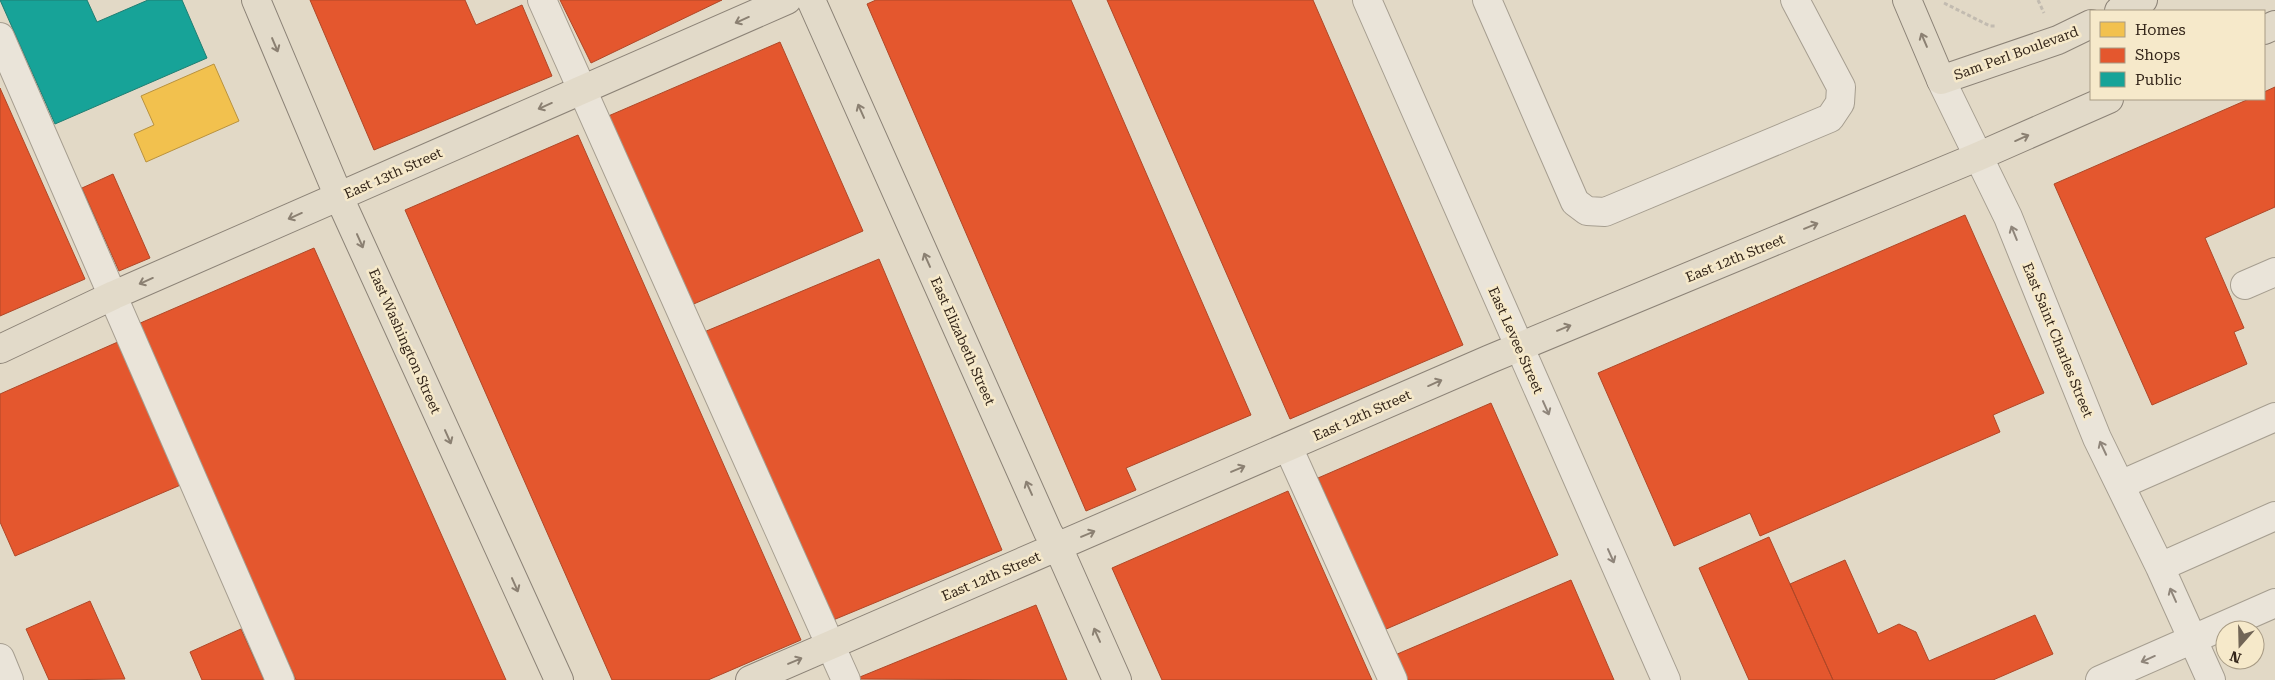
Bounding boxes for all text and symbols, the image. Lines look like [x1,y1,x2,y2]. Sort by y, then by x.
legend [2090,10,2265,100]
one-way arrow [735,15,750,25]
text: Homes [2135,21,2186,39]
street label: Sam Perl Boulevard [1952,23,2080,83]
one-way arrow [1919,33,1928,48]
one-way arrow [270,37,280,52]
text: Shops [2135,46,2180,64]
text: Public [2135,71,2182,89]
one-way arrow [538,102,553,112]
one-way arrow [855,104,865,119]
one-way arrow [2014,132,2029,142]
street label: East 13th Street [341,144,445,202]
one-way arrow [288,212,303,222]
one-way arrow [1803,221,1818,230]
one-way arrow [2009,226,2019,241]
street label: East 12th Street [1683,231,1787,285]
one-way arrow [355,233,365,248]
one-way arrow [922,253,931,268]
street label: East Saint Charles Street [2020,260,2096,420]
street label: East Washington Street [366,266,444,416]
street label: East Elizabeth Street [927,274,999,408]
one-way arrow [139,277,154,287]
street label: East Levee Street [1485,284,1547,396]
one-way arrow [1556,323,1571,333]
one-way arrow [1427,378,1442,388]
street label: East 12th Street [1310,386,1414,444]
one-way arrow [1541,400,1551,415]
one-way arrow [444,429,454,444]
one-way arrow [2097,441,2107,456]
one-way arrow [1230,464,1245,474]
one-way arrow [1023,481,1033,496]
one-way arrow [1080,529,1096,538]
street label: East 12th Street [939,548,1043,604]
one-way arrow [1607,548,1617,563]
one-way arrow [511,577,521,592]
one-way arrow [2167,588,2177,603]
north arrow [2215,620,2265,670]
one-way arrow [1091,628,1101,643]
text: N [2228,648,2243,667]
one-way arrow [2141,654,2156,664]
one-way arrow [787,655,802,665]

